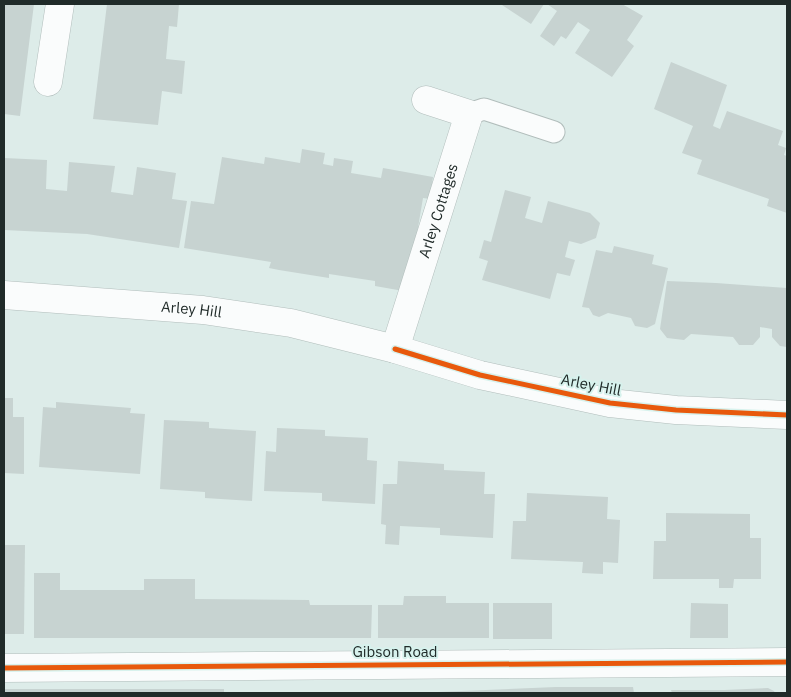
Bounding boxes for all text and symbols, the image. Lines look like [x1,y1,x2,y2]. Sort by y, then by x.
street label: Arley Cottages [414,161,462,260]
street label: Arley Hill [160,297,223,322]
street label: Arley Hill [559,369,623,400]
street label: Gibson Road [352,642,438,661]

